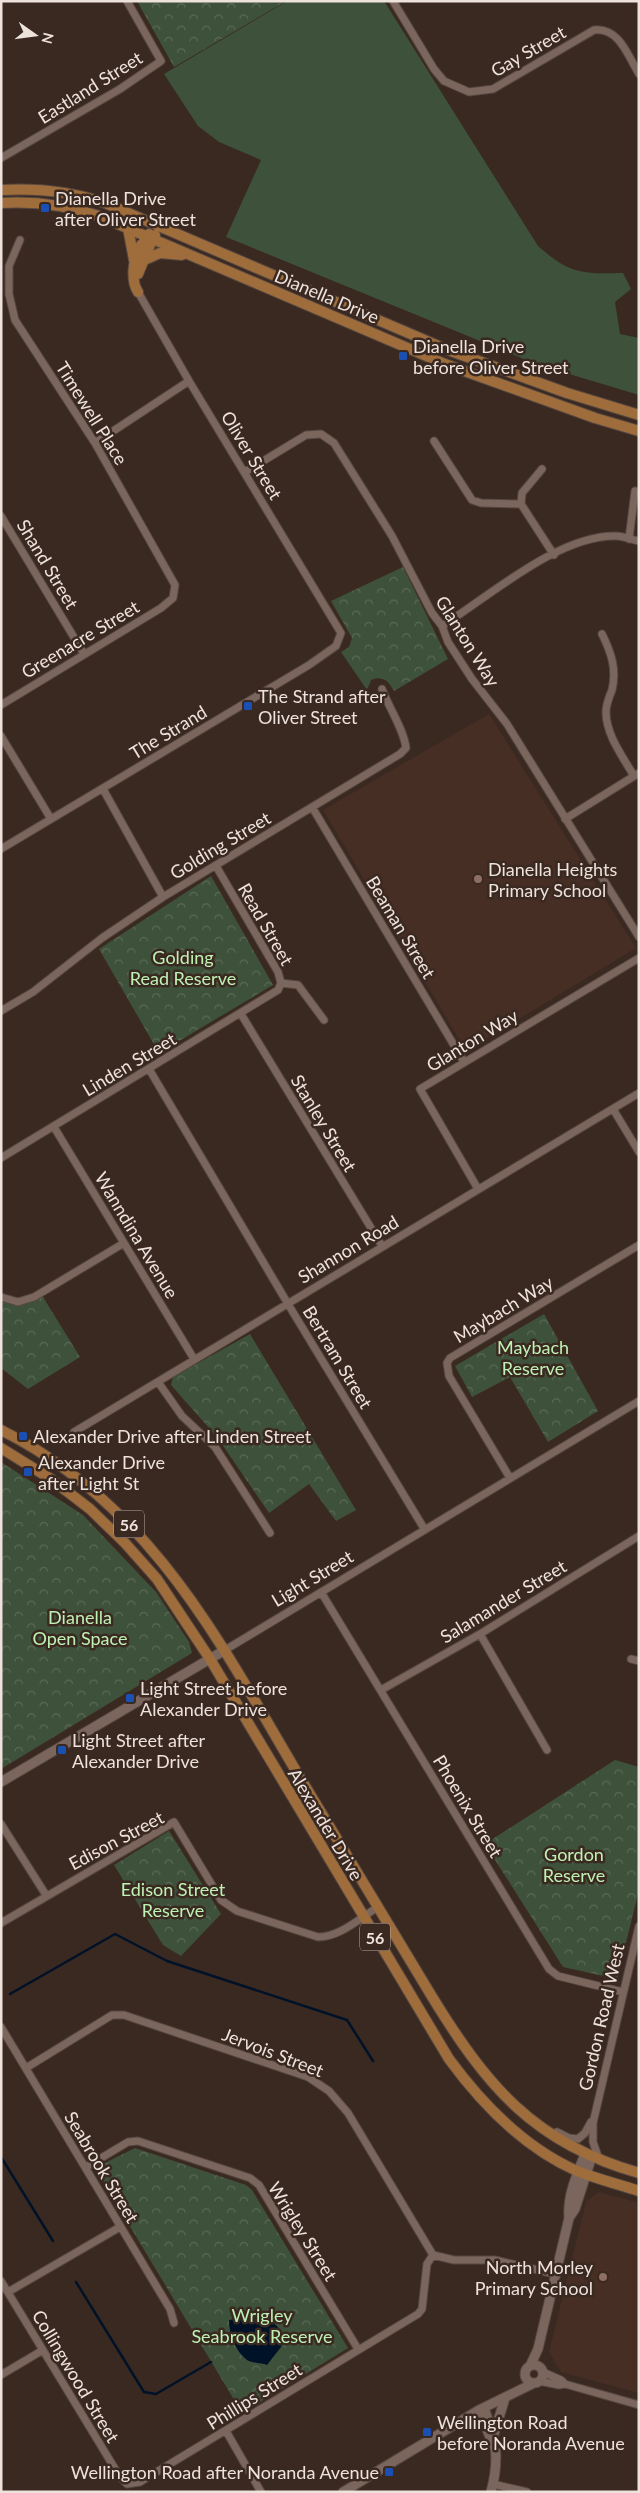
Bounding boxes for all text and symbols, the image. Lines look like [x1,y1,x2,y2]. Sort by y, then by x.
north arrow [10,10,60,60]
street label: Gay Street [487,21,570,81]
text: N [39,31,58,46]
street label: Eastland Street [34,46,147,128]
place label: Dianella Drive after Oliver Street [55,187,196,230]
marker: Dianella Drive after Oliver Street [39,202,51,214]
street label: Dianella Drive [271,264,383,328]
place label: Dianella Drive before Oliver Street [413,335,569,378]
marker: Dianella Drive before Oliver Street [397,350,409,362]
street label: Timewell Place [52,357,132,469]
street label: Oliver Street [217,407,287,504]
street label: Shand Street [13,515,84,613]
street label: Glanton Way [431,592,505,691]
street label: Greenacre Street [17,595,143,683]
place label: The Strand after Oliver Street [258,685,386,728]
street label: The Strand [126,700,210,764]
marker: The Strand after Oliver Street [242,700,254,712]
street label: Golding Street [166,806,275,884]
place label: Dianella Heights Primary School [488,858,617,901]
street label: Beaman Street [362,872,441,983]
marker: Dianella Heights Primary School [472,873,484,885]
street label: Read Street [234,879,299,969]
park label: Golding Read Reserve [130,946,236,989]
street label: Glanton Way [422,1004,522,1076]
street label: Linden Street [78,1027,180,1101]
street label: Stanley Street [286,1071,362,1176]
street label: Wanndina Avenue [91,1168,183,1302]
street label: Shannon Road [294,1210,402,1288]
street label: Maybach Way [449,1270,557,1347]
street label: Bertram Street [299,1302,378,1413]
park label: Maybach Reserve [497,1336,569,1379]
place label: Alexander Drive after Linden Street [33,1425,312,1447]
marker: Alexander Drive after Linden Street [17,1430,29,1442]
place label: Alexander Drive after Light St [38,1451,165,1494]
marker: Alexander Drive after Light St [22,1466,34,1478]
road number: 56 [114,1510,144,1538]
street label: Light Street [267,1545,357,1611]
street label: Salamander Street [436,1554,571,1647]
park label: Dianella Open Space [32,1606,128,1649]
place label: Light Street before Alexander Drive [140,1677,287,1720]
marker: Light Street before Alexander Drive [124,1692,136,1704]
place label: Light Street after Alexander Drive [72,1729,205,1772]
marker: Light Street after Alexander Drive [56,1744,68,1756]
street label: Phoenix Street [429,1751,508,1862]
street label: Alexander Drive [284,1764,368,1884]
street label: Edison Street [65,1806,168,1874]
park label: Gordon Reserve [543,1843,605,1886]
park label: Edison Street Reserve [121,1878,226,1921]
road number: 56 [360,1924,390,1950]
street label: Gordon Road West [573,1941,629,2093]
street label: Jervois Street [219,2023,327,2082]
street label: Seabrook Street [60,2107,144,2227]
street label: Wrigley Street [264,2177,342,2285]
place label: North Morley Primary School [475,2256,594,2299]
marker: North Morley Primary School [597,2271,609,2283]
park label: Wrigley Seabrook Reserve [191,2304,333,2347]
street label: Collingwood Street [28,2306,125,2447]
street label: Phillips Street [202,2358,306,2434]
place label: Wellington Road before Noranda Avenue [437,2411,625,2454]
marker: Wellington Road before Noranda Avenue [421,2426,433,2438]
place label: Wellington Road after Noranda Avenue [71,2461,379,2483]
marker: Wellington Road after Noranda Avenue [383,2466,395,2478]

